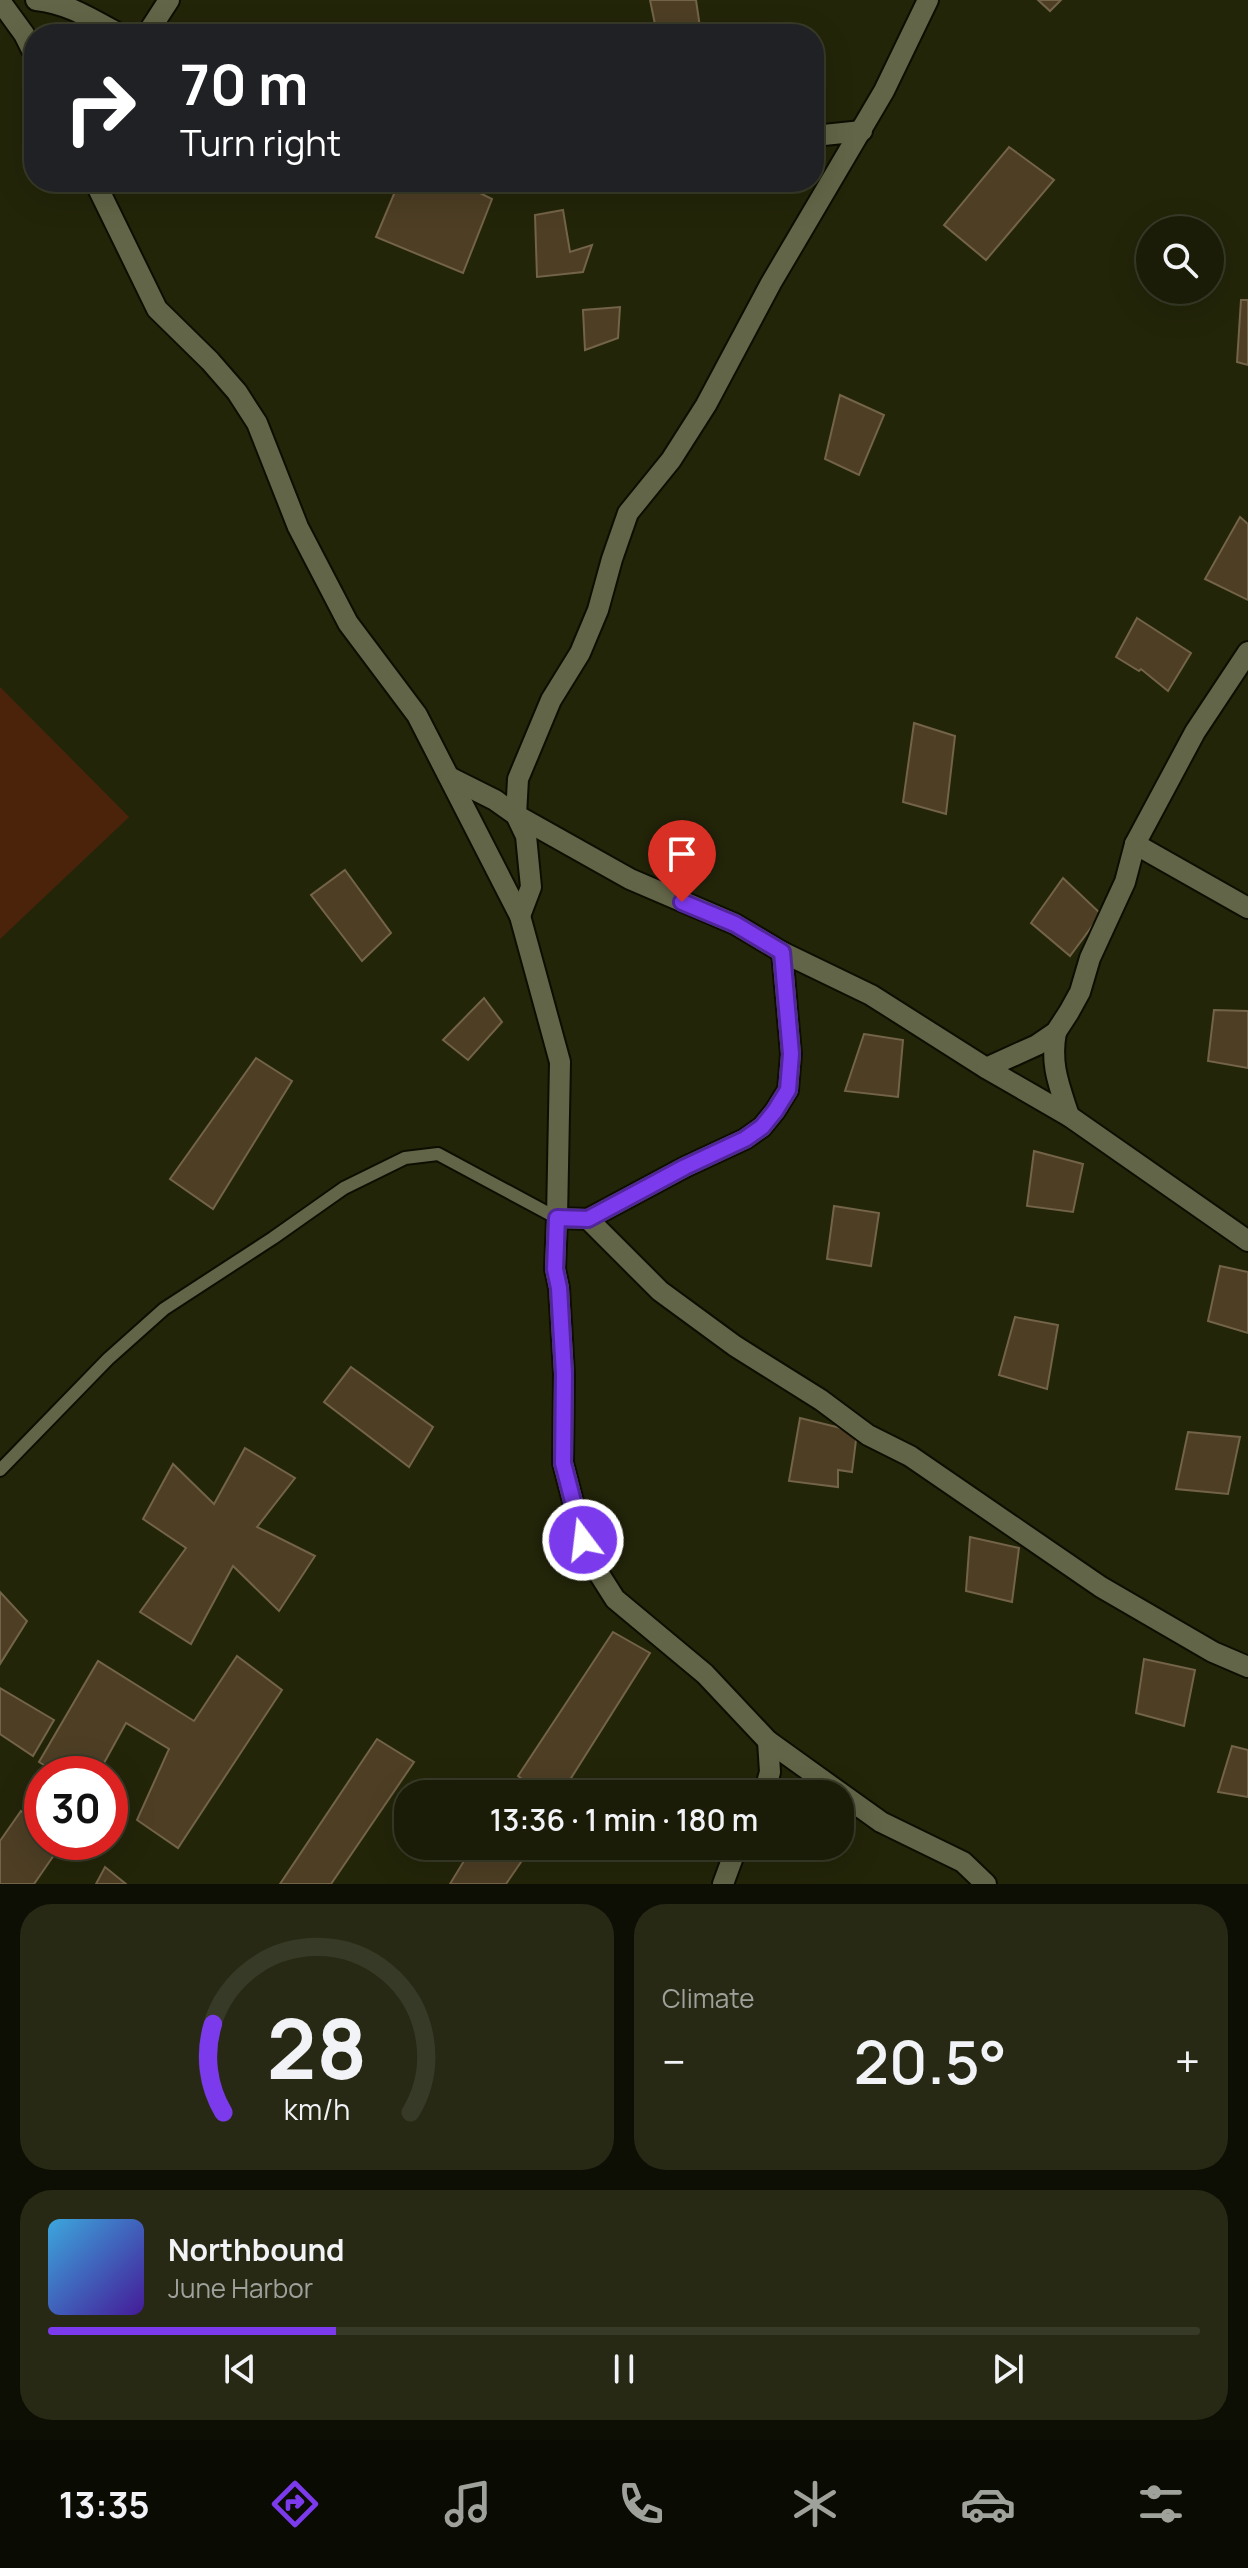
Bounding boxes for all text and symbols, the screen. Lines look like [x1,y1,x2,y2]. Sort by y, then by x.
text: 70 m [180,45,308,122]
icon: right [48,56,152,160]
text: Turn right [180,118,341,167]
map controls [1136,216,1224,304]
button: search [1136,216,1224,304]
pin [648,820,716,902]
icon: arrive [660,832,704,876]
position arrow [541,1498,625,1582]
speed limit sign: 30 [24,1756,128,1860]
text: 13:36 · 1 min · 180 m [490,1799,758,1840]
text: Climate [662,1980,754,2016]
text: 28 [267,1990,367,2104]
text: 20.5° [854,2020,1007,2102]
text: − [662,2031,686,2091]
text: + [1175,2031,1200,2091]
text: km/h [284,2090,350,2129]
text: Northbound [168,2229,345,2270]
text: June Harbor [168,2270,313,2306]
icon: previous [218,2347,262,2391]
icon: pause [602,2347,646,2391]
icon: next [986,2347,1030,2391]
icon: directions [267,2476,323,2532]
icon: music [440,2476,496,2532]
icon: phone [613,2476,669,2532]
icon: climate [787,2476,843,2532]
icon: car [960,2476,1016,2532]
icon: filters [1133,2476,1189,2532]
text: 13:35 [59,2480,150,2529]

